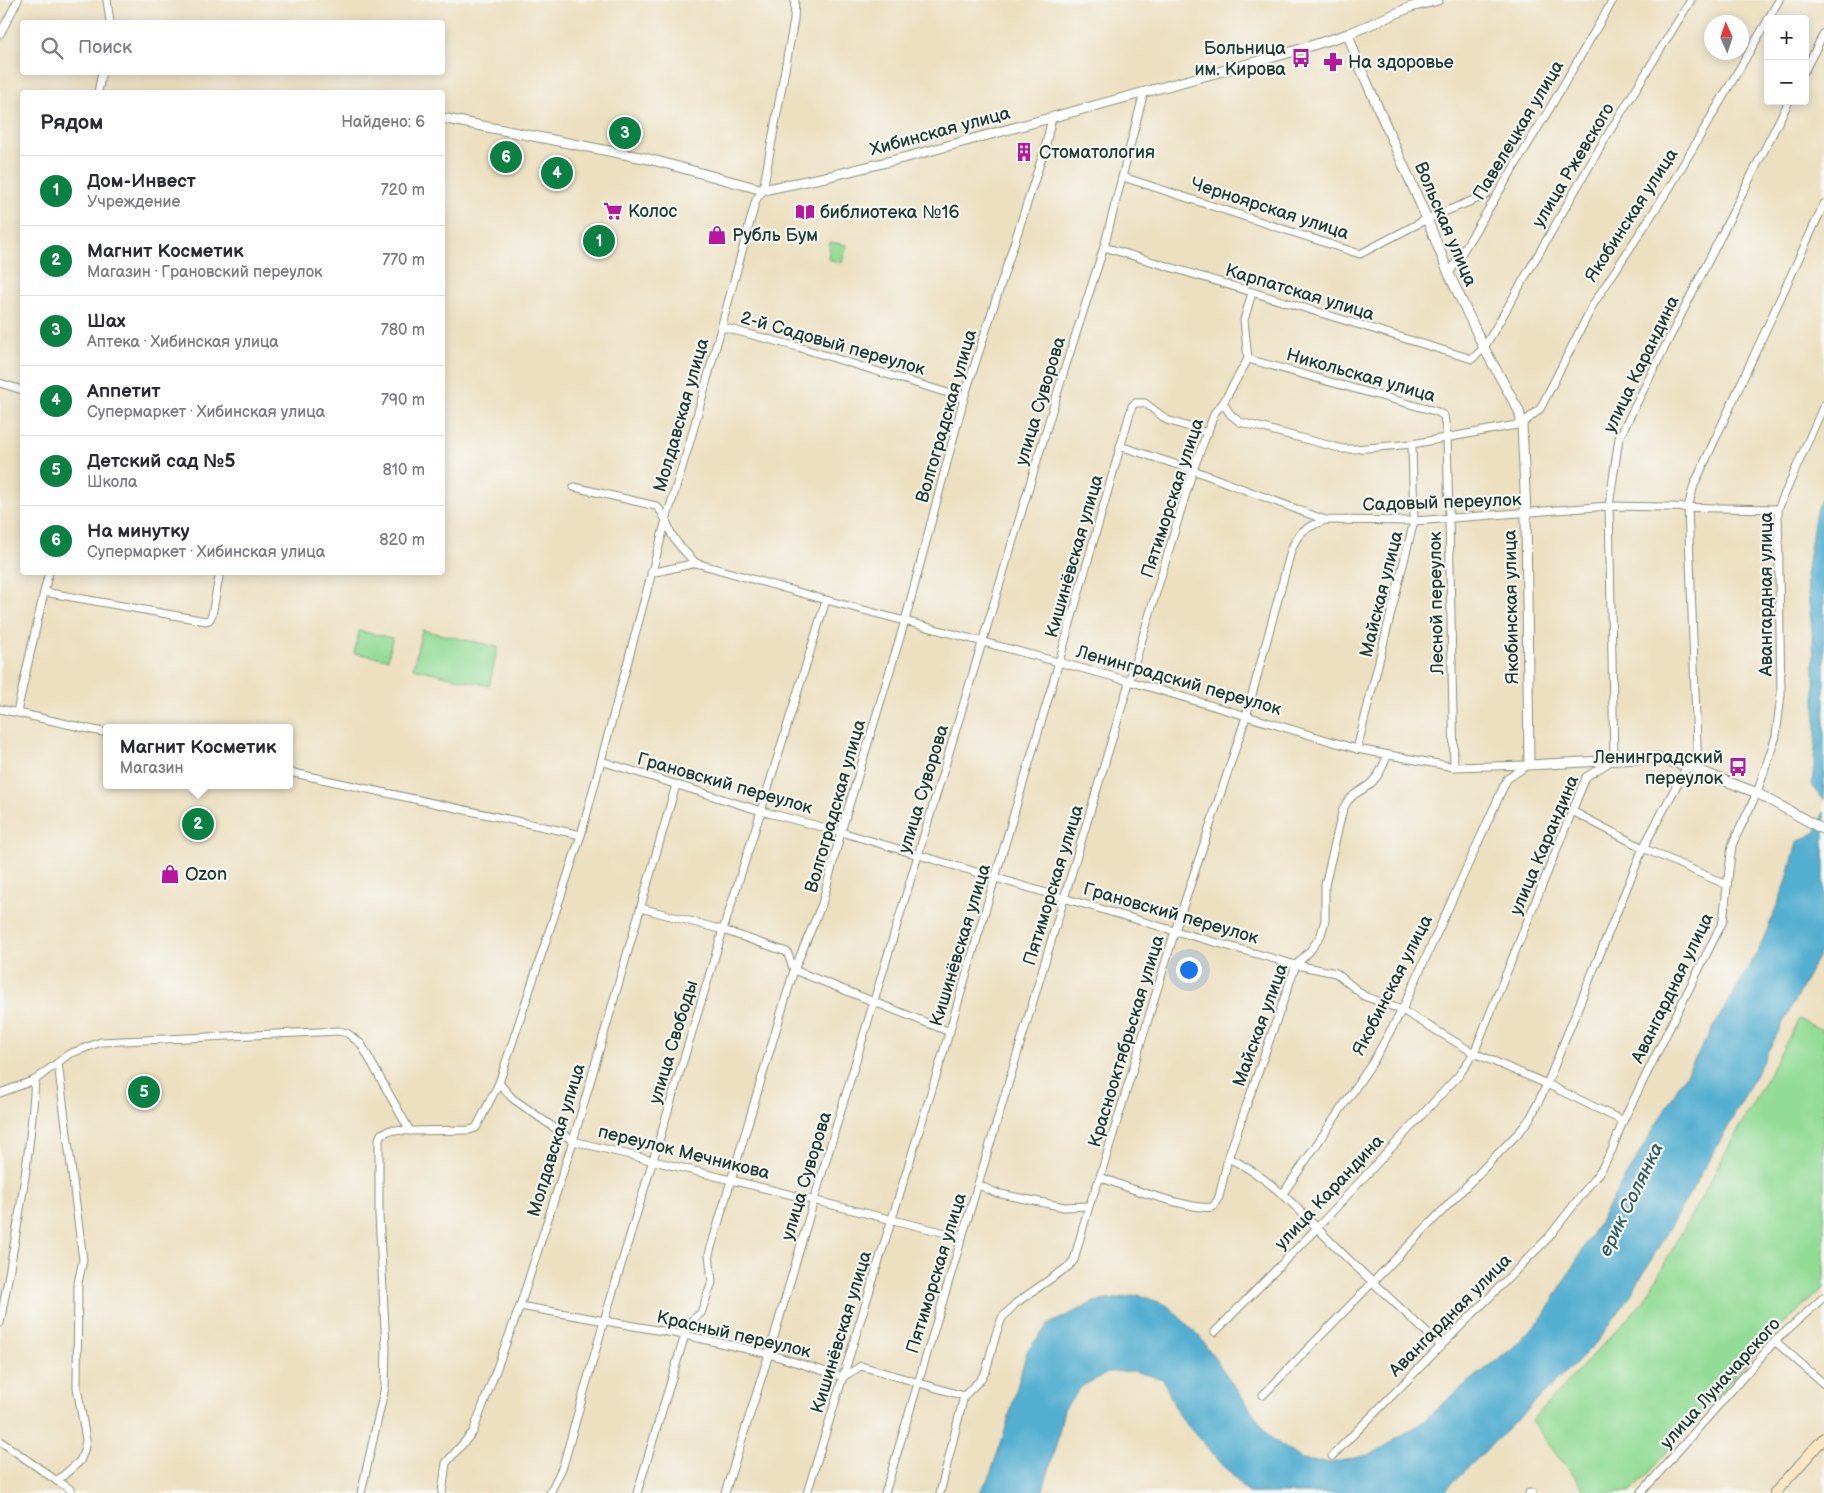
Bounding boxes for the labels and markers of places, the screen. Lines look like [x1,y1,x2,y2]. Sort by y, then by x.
place label: Больница им. Кирова [1194,38,1286,80]
bus stop icon: Больница им. Кирова [1290,47,1312,69]
pharmacy icon: На здоровье [1322,51,1344,73]
place label: На здоровье [1348,52,1454,73]
pin: 3 [609,114,641,152]
pin: 6 [490,138,522,176]
building icon: Стоматология [1013,141,1035,163]
place label: Стоматология [1039,142,1155,163]
pin: 4 [541,154,573,192]
supermarket icon: Колос [602,200,624,222]
place label: Колос [628,201,677,222]
library icon: библиотека №16 [794,201,816,223]
place label: библиотека №16 [820,202,960,223]
pin: 1 [583,222,615,260]
shop icon: Рубль Бум [706,224,728,246]
place label: Рубль Бум [732,225,818,246]
place label: Ленинградский переулок [1593,747,1723,789]
bus stop icon: Ленинградский переулок [1727,756,1749,778]
pin: 2 [182,805,214,843]
shop icon: Ozon [159,863,181,885]
place label: Ozon [185,864,227,885]
pin: 5 [128,1073,160,1111]

